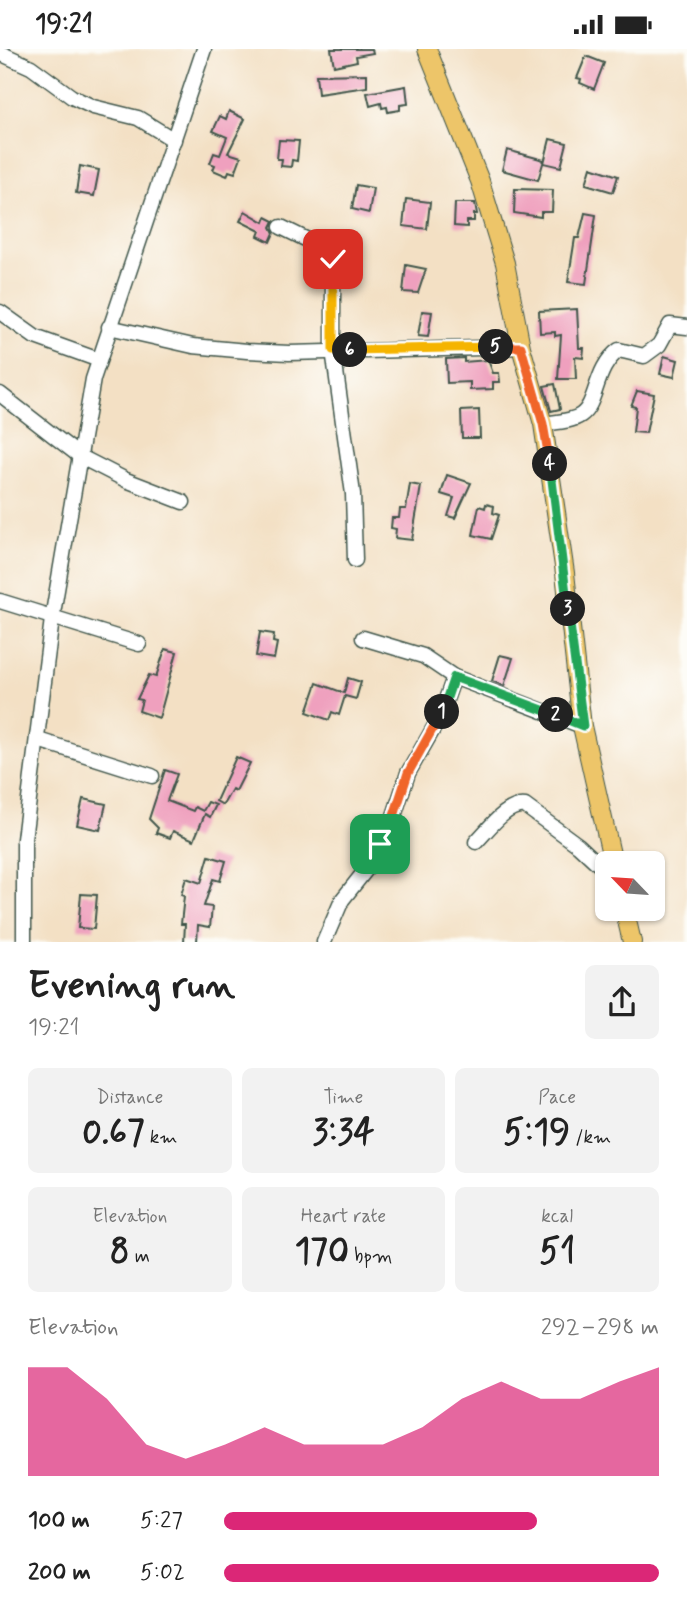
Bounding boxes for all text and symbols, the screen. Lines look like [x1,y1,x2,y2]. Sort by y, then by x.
text: 19:21 [35,8,93,42]
pin [303,229,363,289]
icon: check [314,240,352,278]
pin: 5 [478,329,514,365]
pin: 6 [332,333,368,367]
text: 5 [490,334,501,359]
text: 6 [345,337,354,362]
pin: 4 [532,447,568,481]
text: 4 [544,451,555,476]
pin: 3 [550,591,586,627]
text: 3 [563,596,572,621]
pin: 1 [424,695,460,729]
pin: 2 [538,697,574,733]
text: 1 [437,699,446,724]
text: 2 [551,702,560,727]
pin [350,814,410,874]
icon: arrive [361,825,399,863]
north arrow [595,851,665,921]
map controls [595,851,665,921]
text: Evening run [28,962,235,1011]
button: share [585,965,659,1039]
text: 19:21 [28,1013,79,1043]
text: Distance [96,1085,163,1110]
text: Time [324,1085,363,1110]
text: Pace [538,1085,576,1110]
text: 0.67 [82,1110,145,1156]
text: 3:34 [312,1110,375,1156]
text: 5:19 [503,1110,570,1156]
text: km [145,1125,177,1150]
text: /km [570,1125,611,1150]
text: Elevation [92,1204,167,1229]
text: Heart rate [301,1204,386,1229]
text: kcal [541,1204,573,1229]
text: 8 [110,1229,130,1275]
text: 170 [295,1229,349,1275]
text: 51 [539,1229,575,1275]
text: m [130,1244,150,1269]
text: bpm [349,1244,392,1269]
text: Elevation [28,1313,119,1343]
text: 292–298 m [541,1313,659,1343]
text: 100 m [28,1506,90,1536]
text: 5:27 [140,1506,183,1536]
text: 200 m [28,1558,91,1588]
text: 5:02 [140,1558,185,1588]

